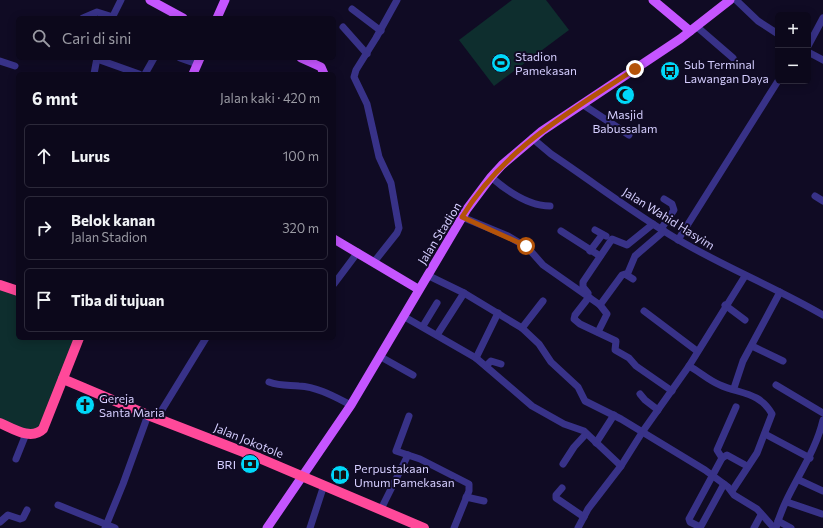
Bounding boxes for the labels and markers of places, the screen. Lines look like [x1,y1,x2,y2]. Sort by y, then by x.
place label: Stadion Pamekasan [515,49,577,77]
sports icon: Stadion Pamekasan [490,52,512,74]
place label: Sub Terminal Lawangan Daya [684,57,769,85]
bus stop icon: Sub Terminal Lawangan Daya [659,60,681,82]
mosque icon: Masjid Babussalam [614,84,636,106]
place label: Masjid Babussalam [593,107,657,135]
place label: Gereja Santa Maria [99,391,165,419]
church icon: Gereja Santa Maria [74,394,96,416]
bank icon: BRI [239,453,261,475]
place label: BRI [217,457,236,471]
place label: Perpustakaan Umum Pamekasan [354,461,455,489]
library icon: Perpustakaan Umum Pamekasan [329,464,351,486]

